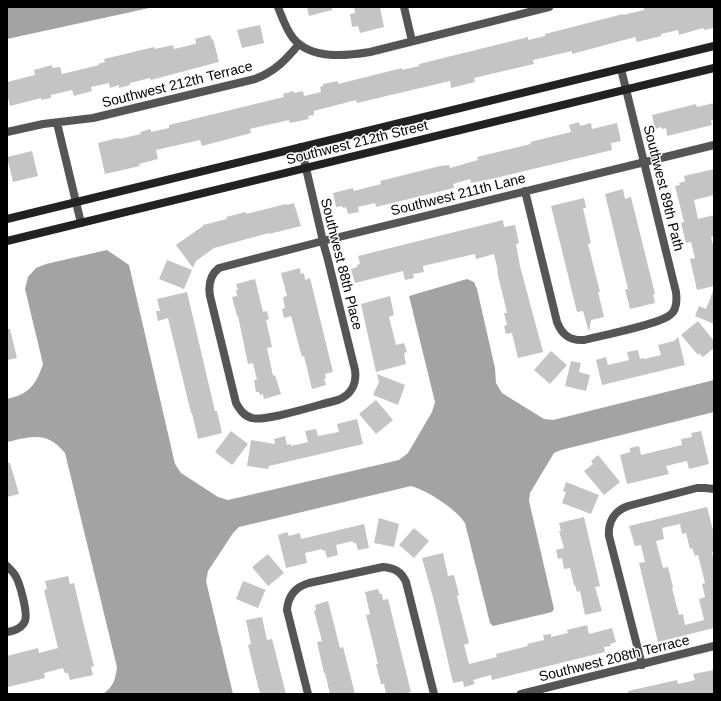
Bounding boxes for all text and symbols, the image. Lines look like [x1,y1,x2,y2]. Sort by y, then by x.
street label: Southwest 212th Terrace [100,57,254,110]
street label: Southwest 212th Street [284,117,430,167]
street label: Southwest 89th Path [641,123,687,253]
street label: Southwest 211th Lane [389,169,527,218]
street label: Southwest 88th Place [318,196,366,332]
street label: Southwest 208th Terrace [537,631,691,684]

